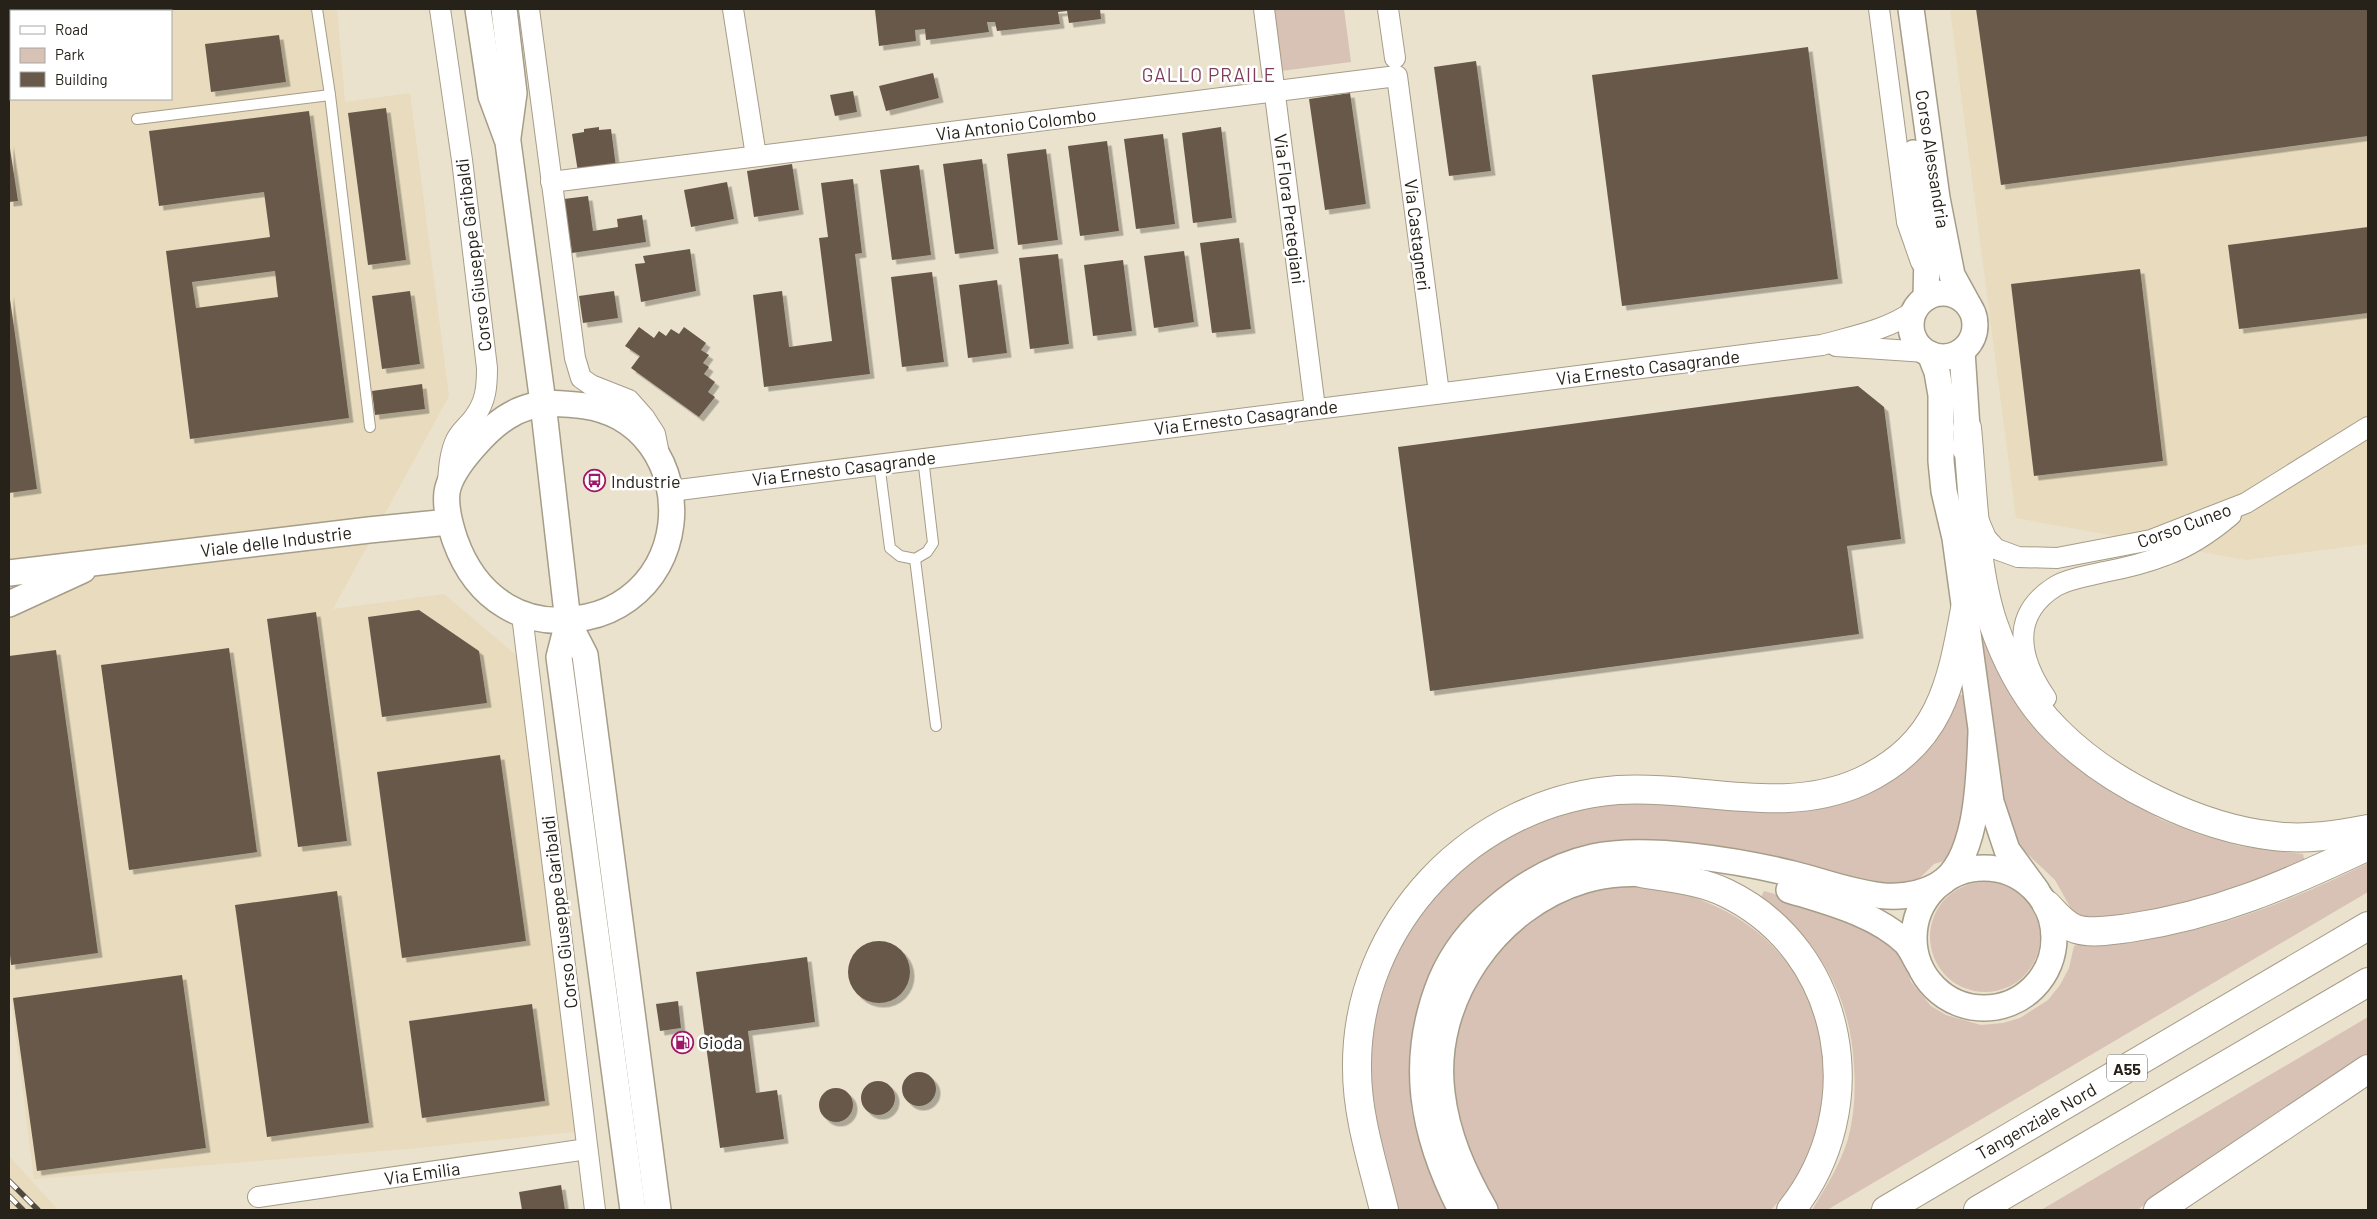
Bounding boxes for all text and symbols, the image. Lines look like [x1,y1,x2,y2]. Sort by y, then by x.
legend [10,10,172,100]
text: Road [55,20,88,38]
text: Park [55,45,85,63]
district label: GALLO PRAILE [1142,63,1276,86]
text: Building [55,70,108,88]
street label: Corso Alessandria [1911,88,1955,230]
street label: Via Antonio Colombo [935,103,1097,145]
street label: Via Flora Pretegiani [1270,132,1310,286]
street label: Corso Giuseppe Garibaldi [450,157,496,353]
street label: Via Castagneri [1400,178,1436,292]
street label: Via Ernesto Casagrande [1555,345,1741,389]
street label: Via Ernesto Casagrande [1153,395,1339,439]
street label: Via Ernesto Casagrande [751,446,937,490]
bus stop icon: Industrie [583,469,607,493]
place label: Industrie [611,470,681,492]
street label: Corso Cuneo [2134,498,2234,552]
street label: Viale delle Industrie [199,521,353,561]
street label: Corso Giuseppe Garibaldi [536,814,582,1010]
fuel station icon: Gioda [670,1030,694,1054]
place label: Gioda [698,1031,742,1053]
road number: A55 [2107,1054,2147,1082]
street label: Tangenziale Nord [1972,1078,2100,1164]
street label: Via Emilia [383,1157,461,1189]

